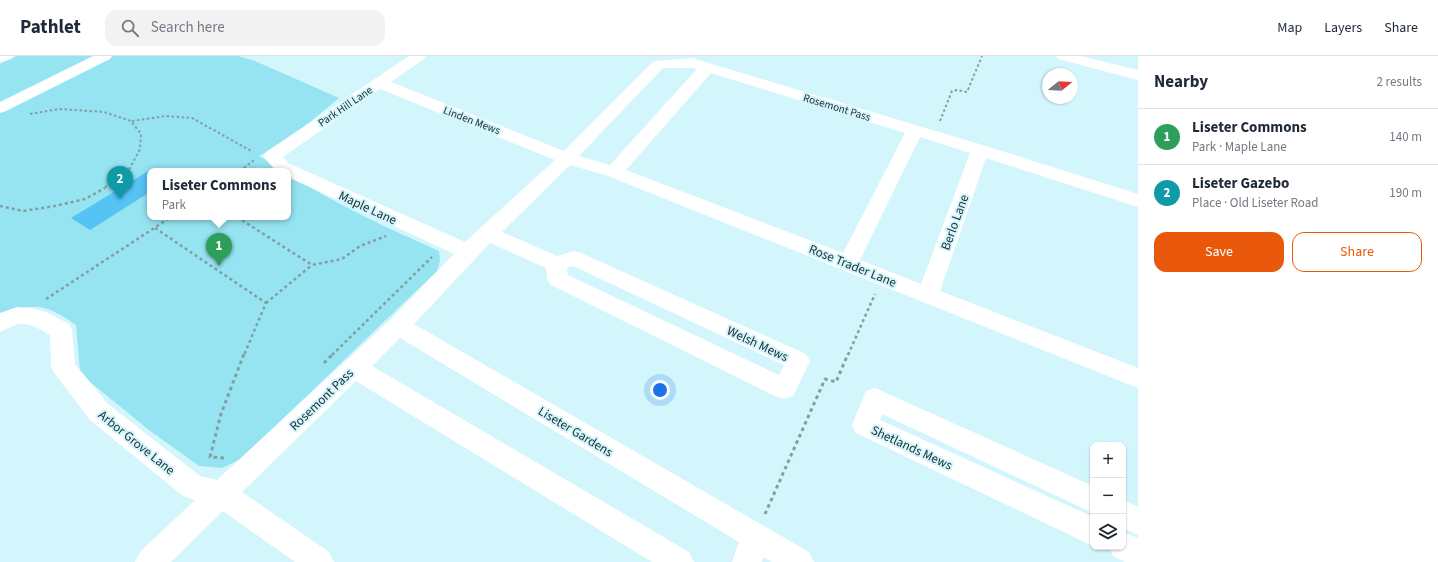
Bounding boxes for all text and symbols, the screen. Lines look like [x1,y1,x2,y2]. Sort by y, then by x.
search box [105,10,385,46]
text: Pathlet [20,14,81,41]
icon: search [119,17,141,39]
text: Search here [151,17,225,38]
text: Map [1277,18,1302,38]
text: Layers [1324,18,1362,38]
text: Share [1384,18,1418,38]
north arrow [1042,68,1078,104]
text: Nearby [1154,70,1208,94]
text: 2 results [1377,73,1422,91]
street label: Park Hill Lane [315,82,376,130]
street label: Rosemont Pass [801,90,873,125]
street label: Linden Mews [441,103,503,138]
text: Liseter Commons [1192,117,1307,138]
text: 1 [1164,128,1170,146]
text: 140 m [1389,128,1422,146]
text: Park · Maple Lane [1192,138,1287,156]
pin: 2 [107,166,133,199]
popup [147,168,291,220]
text: Liseter Gazebo [1192,173,1289,194]
text: Liseter Commons [162,175,276,196]
text: 2 [1164,184,1170,202]
text: 190 m [1389,184,1422,202]
street label: Maple Lane [336,187,399,229]
street label: Berlo Lane [937,192,973,253]
text: Place · Old Liseter Road [1192,194,1318,212]
text: Park [162,196,186,214]
button: Save [1154,232,1284,272]
button: Share [1292,232,1422,272]
pin: 1 [206,233,232,266]
street label: Rose Trader Lane [806,240,899,292]
street label: Welsh Mews [724,322,792,366]
street label: Rosemont Pass [286,364,358,435]
your location [650,380,670,400]
street label: Liseter Gardens [535,402,617,462]
street label: Arbor Grove Lane [94,406,178,479]
street label: Shetlands Mews [868,421,956,475]
map controls [1090,442,1126,550]
button: + [1090,442,1126,478]
button: − [1090,478,1126,514]
button: layers [1090,514,1126,550]

